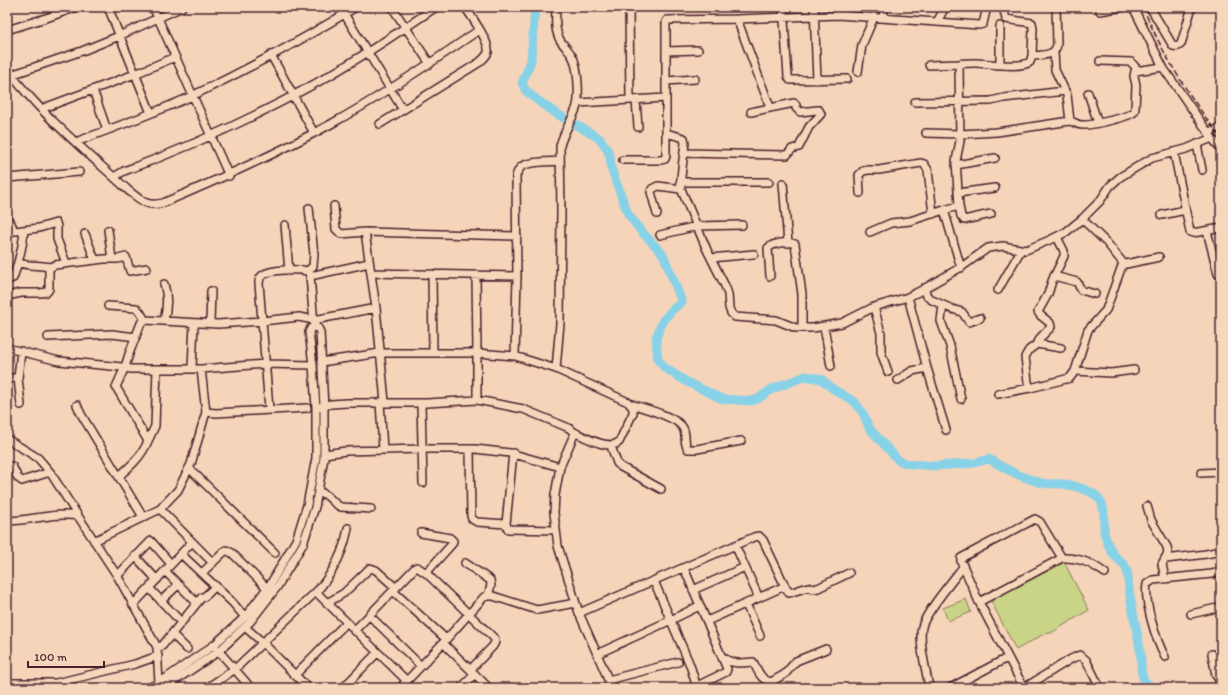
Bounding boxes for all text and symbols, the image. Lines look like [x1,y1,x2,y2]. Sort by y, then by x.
scale bar [28,643,104,669]
text: 100 m [34,650,67,664]

